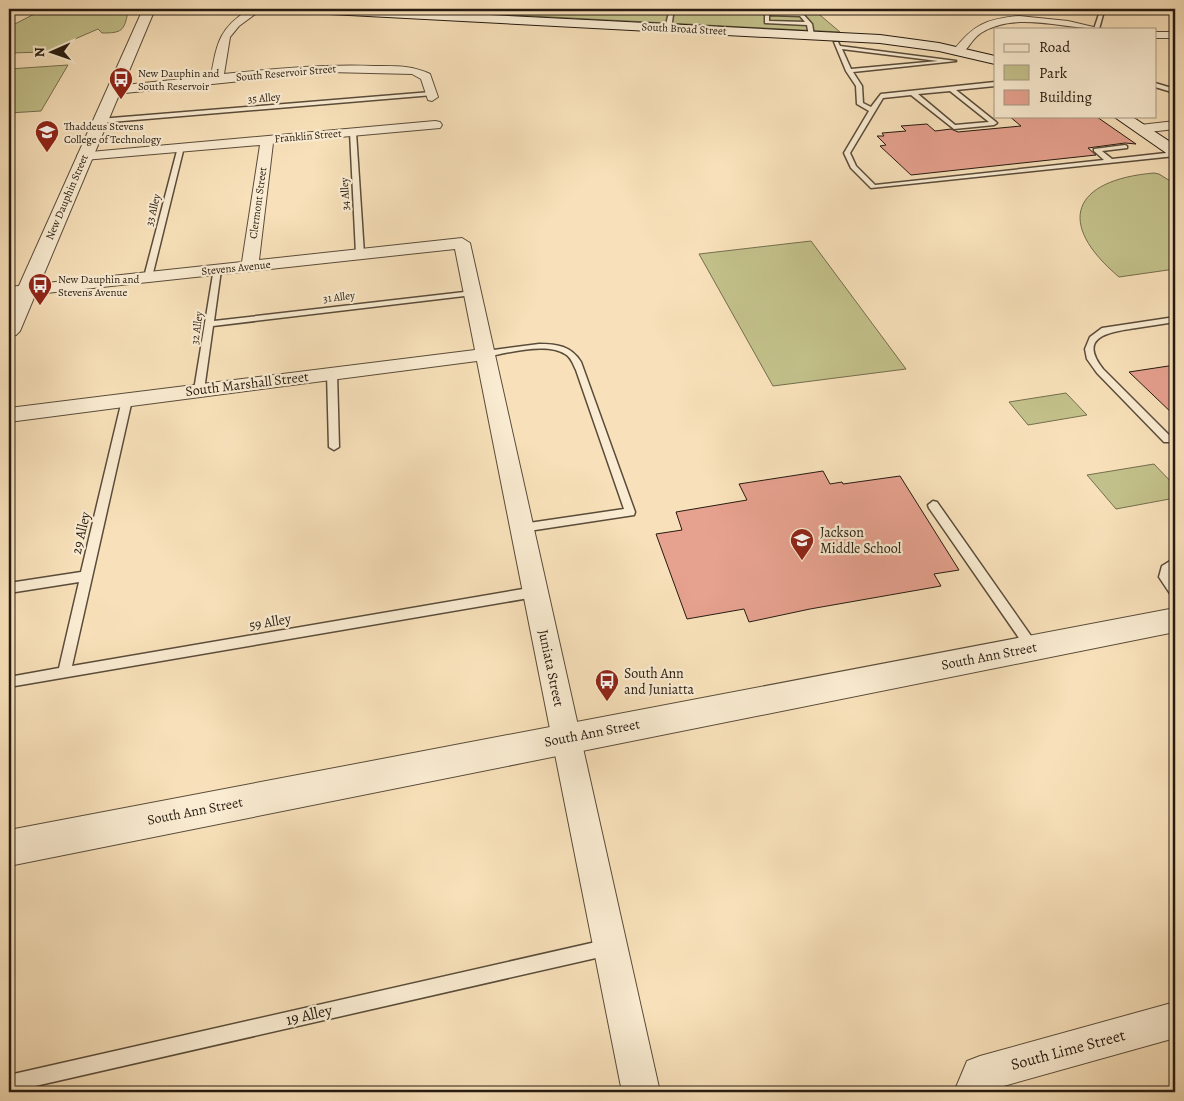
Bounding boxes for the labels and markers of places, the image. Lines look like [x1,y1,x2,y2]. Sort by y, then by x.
bus stop icon: New Dauphin and South Reservoir [108,66,134,100]
place label: New Dauphin and South Reservoir [138,66,220,94]
school or university icon: Thaddeus Stevens College of Technology [34,119,60,153]
place label: Thaddeus Stevens College of Technology [64,119,161,147]
bus stop icon: New Dauphin and Stevens Avenue [27,272,53,306]
place label: New Dauphin and Stevens Avenue [58,272,140,300]
place label: Jackson Middle School [820,523,902,558]
school or university icon: Jackson Middle School [789,527,815,561]
place label: South Ann and Juniatta [624,664,695,699]
bus stop icon: South Ann and Juniatta [594,668,620,702]

